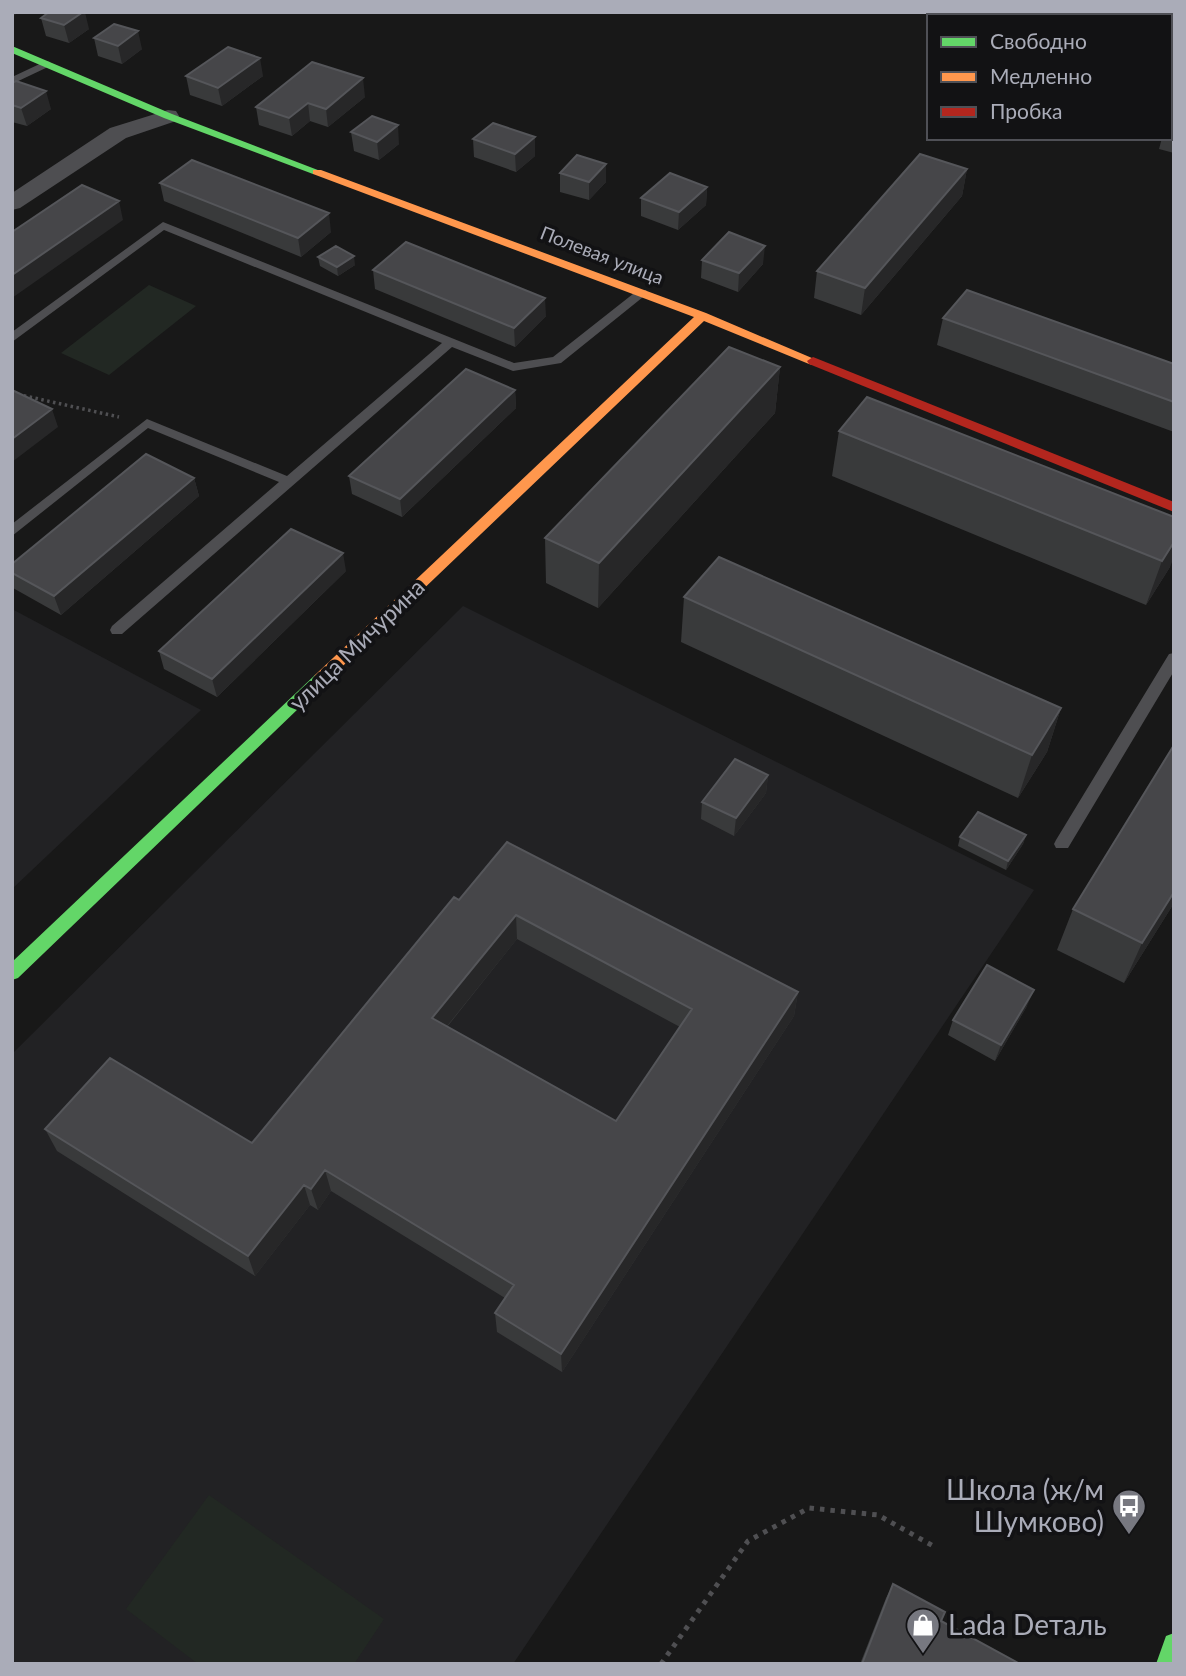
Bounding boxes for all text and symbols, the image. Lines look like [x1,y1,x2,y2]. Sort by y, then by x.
legend [927,14,1172,140]
text: Свободно [990,28,1087,53]
text: Медленно [990,63,1092,88]
text: Пробка [990,98,1063,123]
street label: Полевая улица [537,220,667,289]
street label: улица Мичурина [283,573,430,716]
place label: Школа (ж/м Шумково) [946,1472,1104,1538]
bus stop icon: Школа (ж/м Шумково) [1110,1487,1148,1536]
shop icon: Lada Dеталь [904,1606,942,1655]
place label: Lada Dеталь [948,1607,1107,1641]

